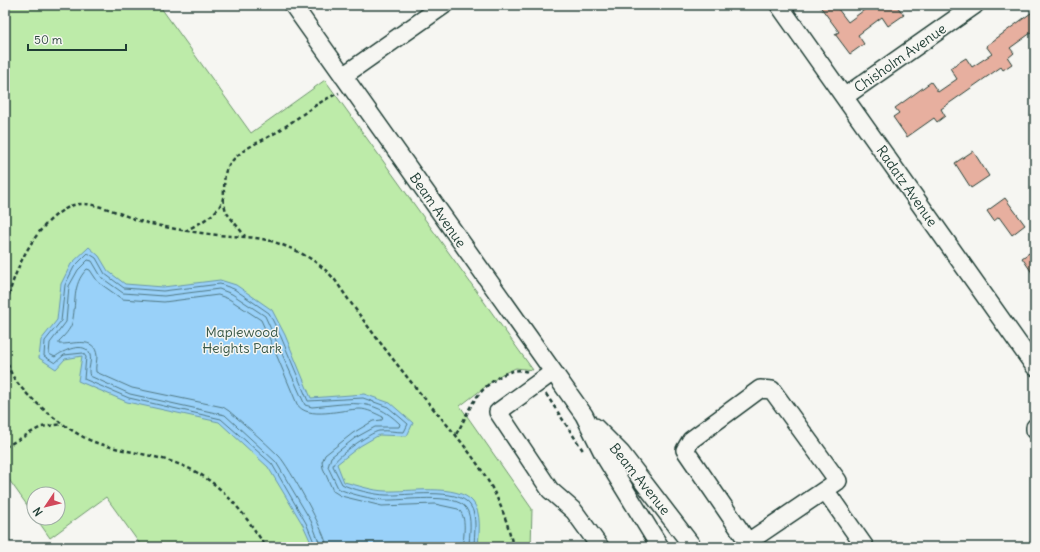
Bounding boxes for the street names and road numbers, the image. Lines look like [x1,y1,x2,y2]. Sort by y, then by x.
street label: Chisholm Avenue [850,20,950,96]
street label: Radatz Avenue [872,142,942,230]
street label: Beam Avenue [406,169,470,251]
street label: Beam Avenue [606,439,674,519]

